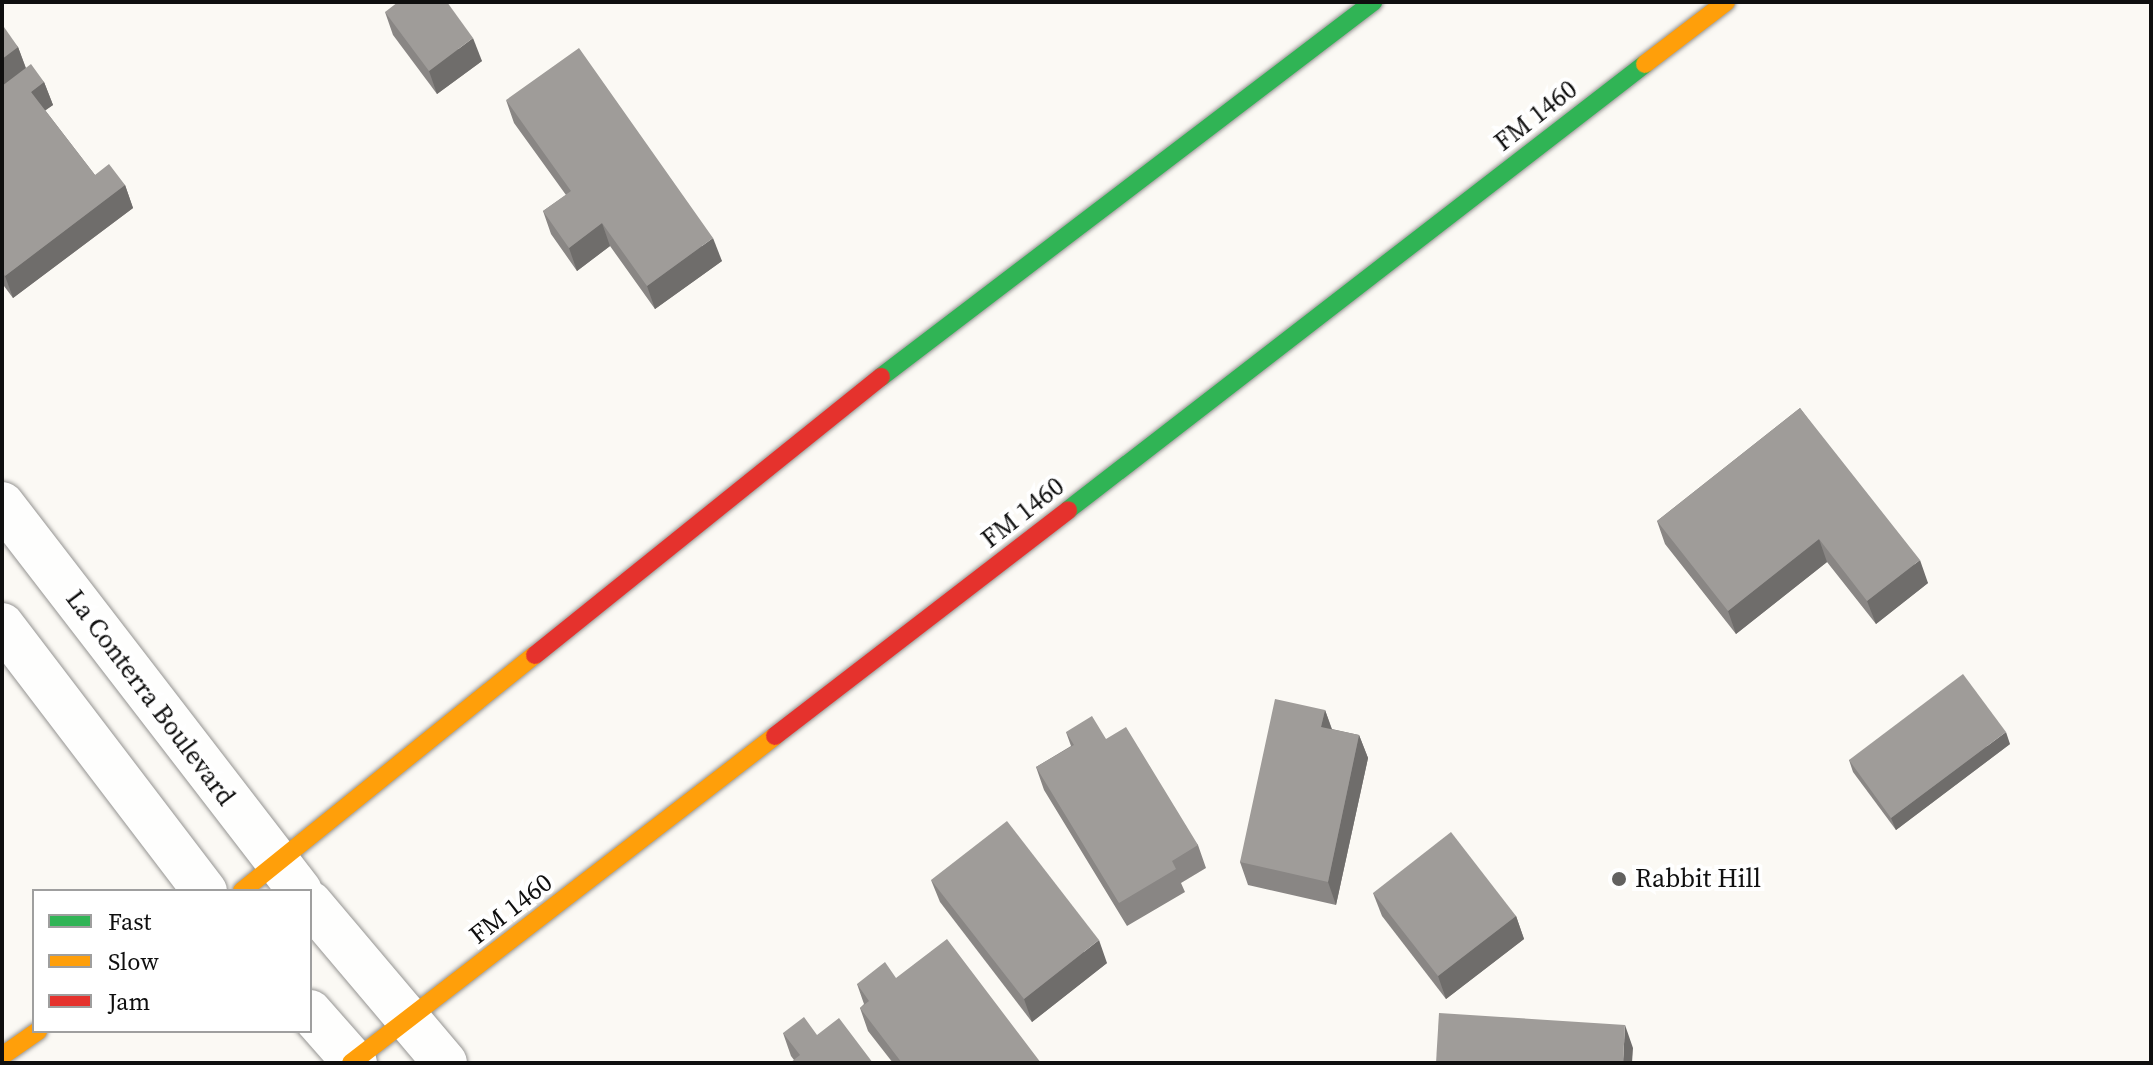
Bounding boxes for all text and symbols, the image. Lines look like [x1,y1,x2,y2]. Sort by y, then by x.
street label: FM 1460 [1488,74,1584,158]
street label: FM 1460 [975,471,1071,555]
street label: La Conterra Boulevard [59,584,241,812]
place label: Rabbit Hill [1635,863,1761,895]
street label: FM 1460 [463,867,559,951]
marker: Rabbit Hill [1610,870,1628,888]
legend [32,889,312,1033]
text: Fast [108,905,151,938]
text: Slow [108,945,159,978]
text: Jam [108,985,150,1018]

